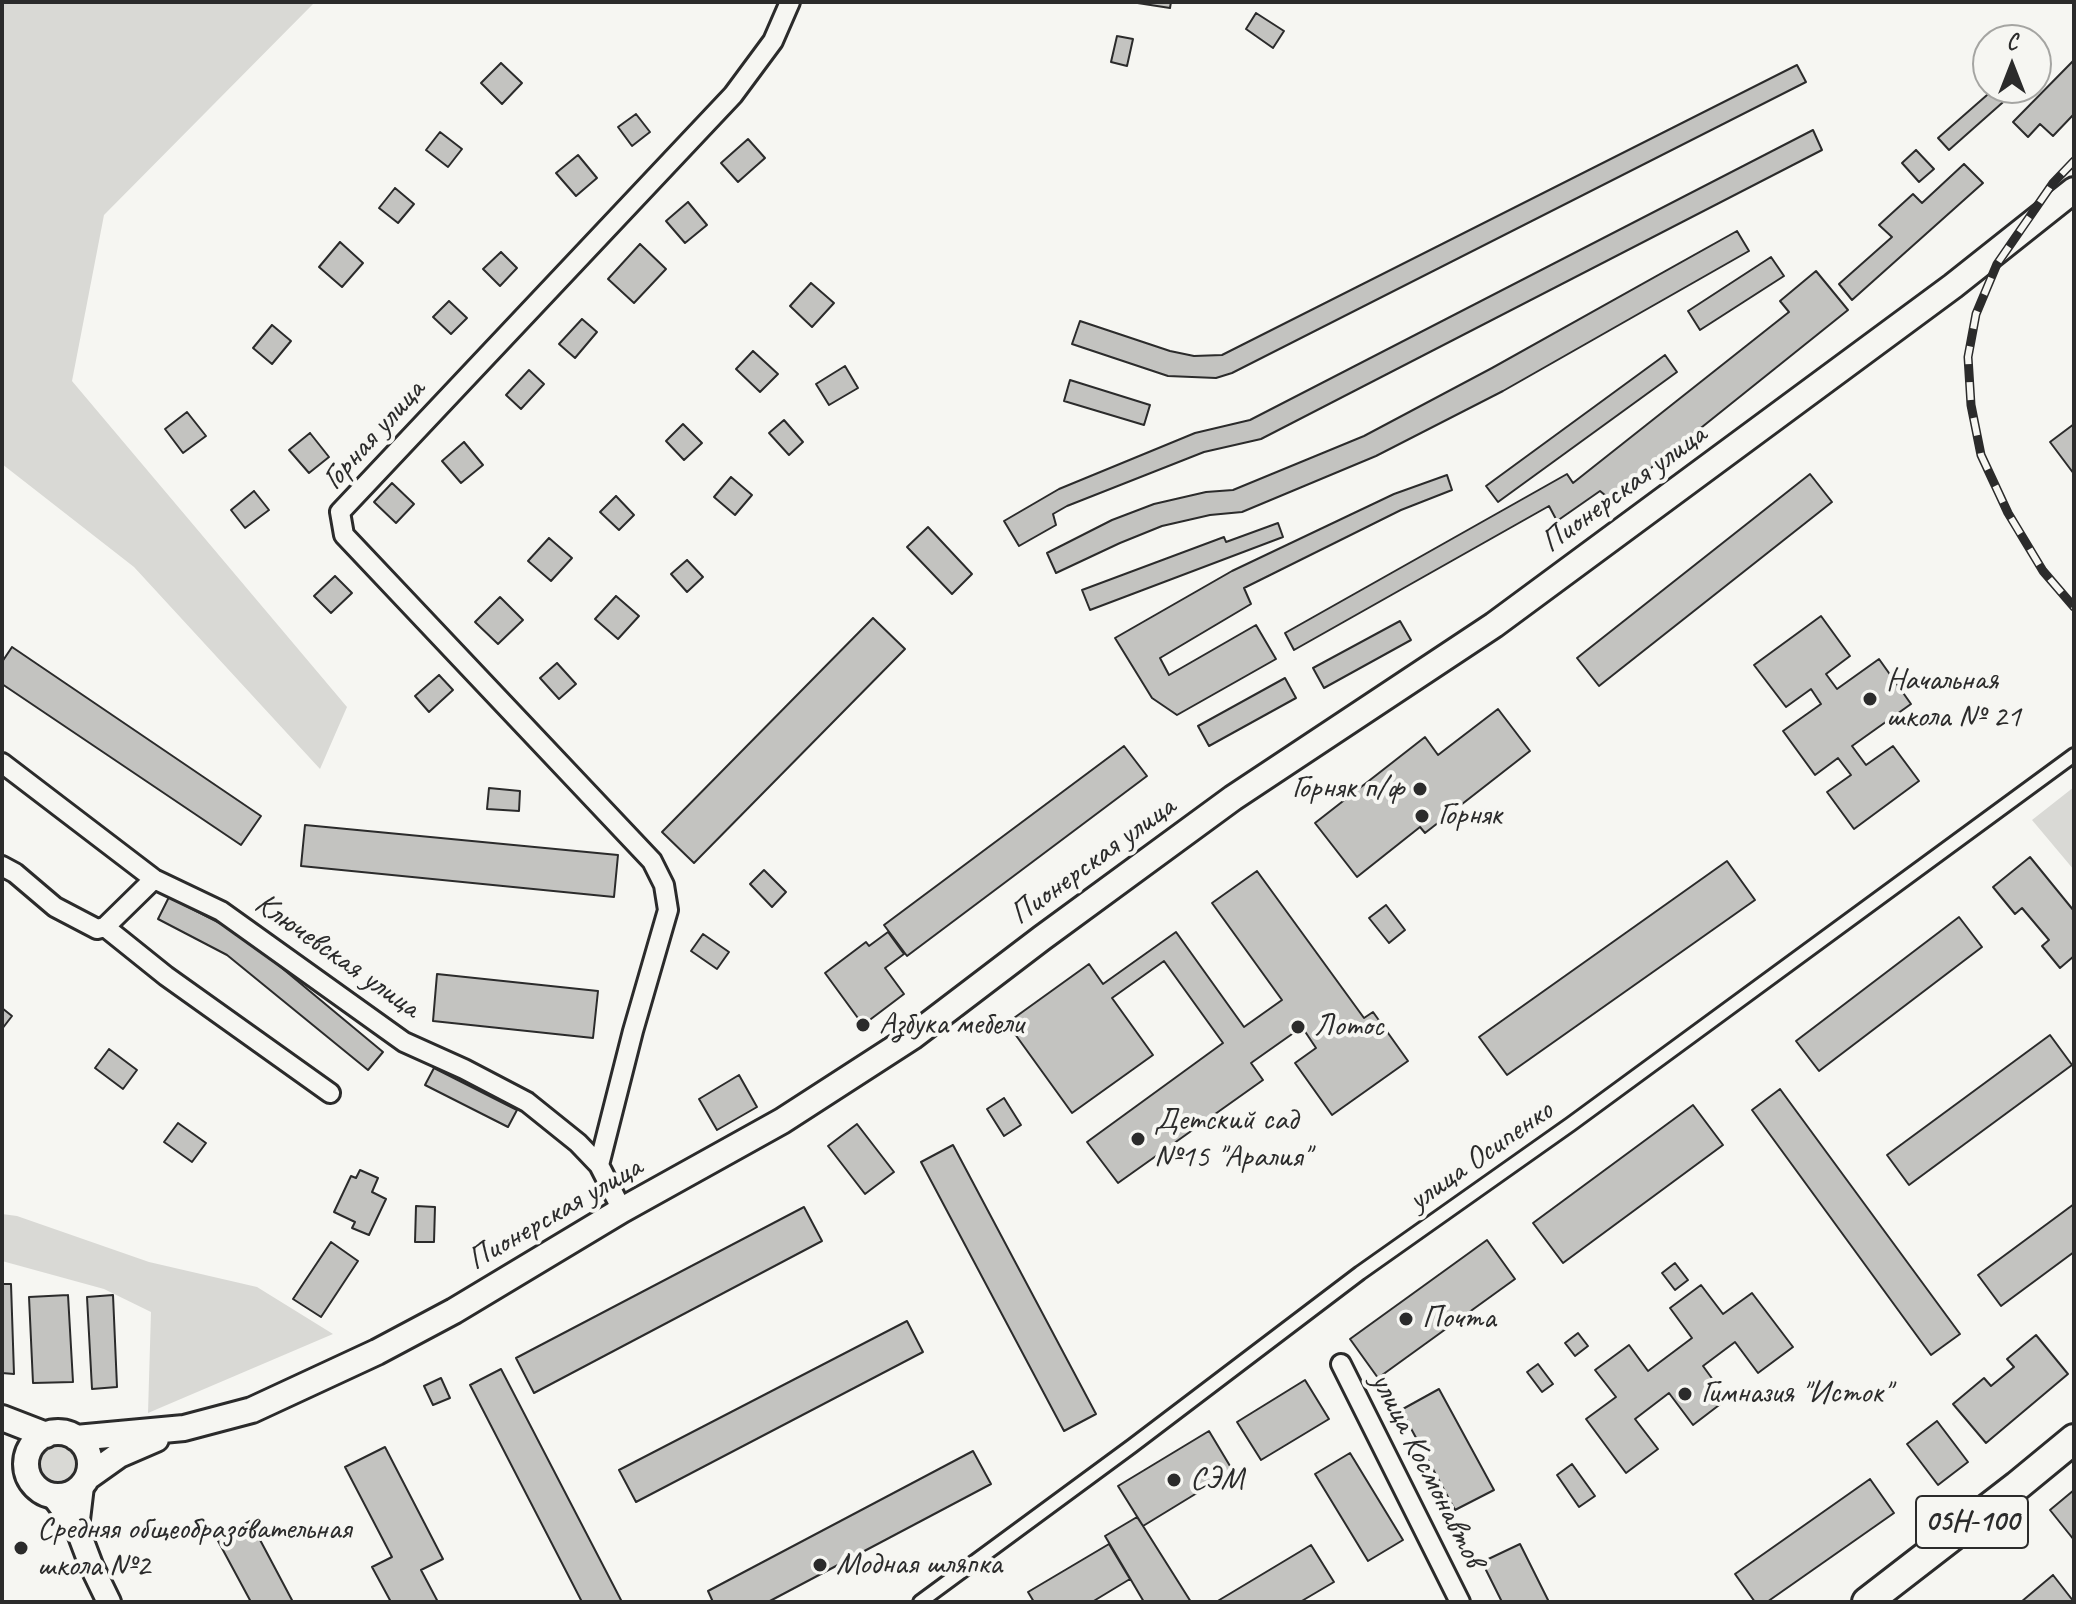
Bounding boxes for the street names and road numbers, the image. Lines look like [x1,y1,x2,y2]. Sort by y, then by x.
street label: Горная улица [314,372,434,498]
street label: Пионерская улица [1534,416,1714,562]
street label: Пионерская улица [1003,788,1183,934]
street label: Ключевская улица [247,885,427,1027]
street label: улица Осипенко [1401,1092,1561,1220]
street label: Пионерская улица [461,1149,649,1279]
street label: улица Космонавтов [1362,1366,1492,1574]
road number: 05Н-100 [1916,1496,2028,1548]

